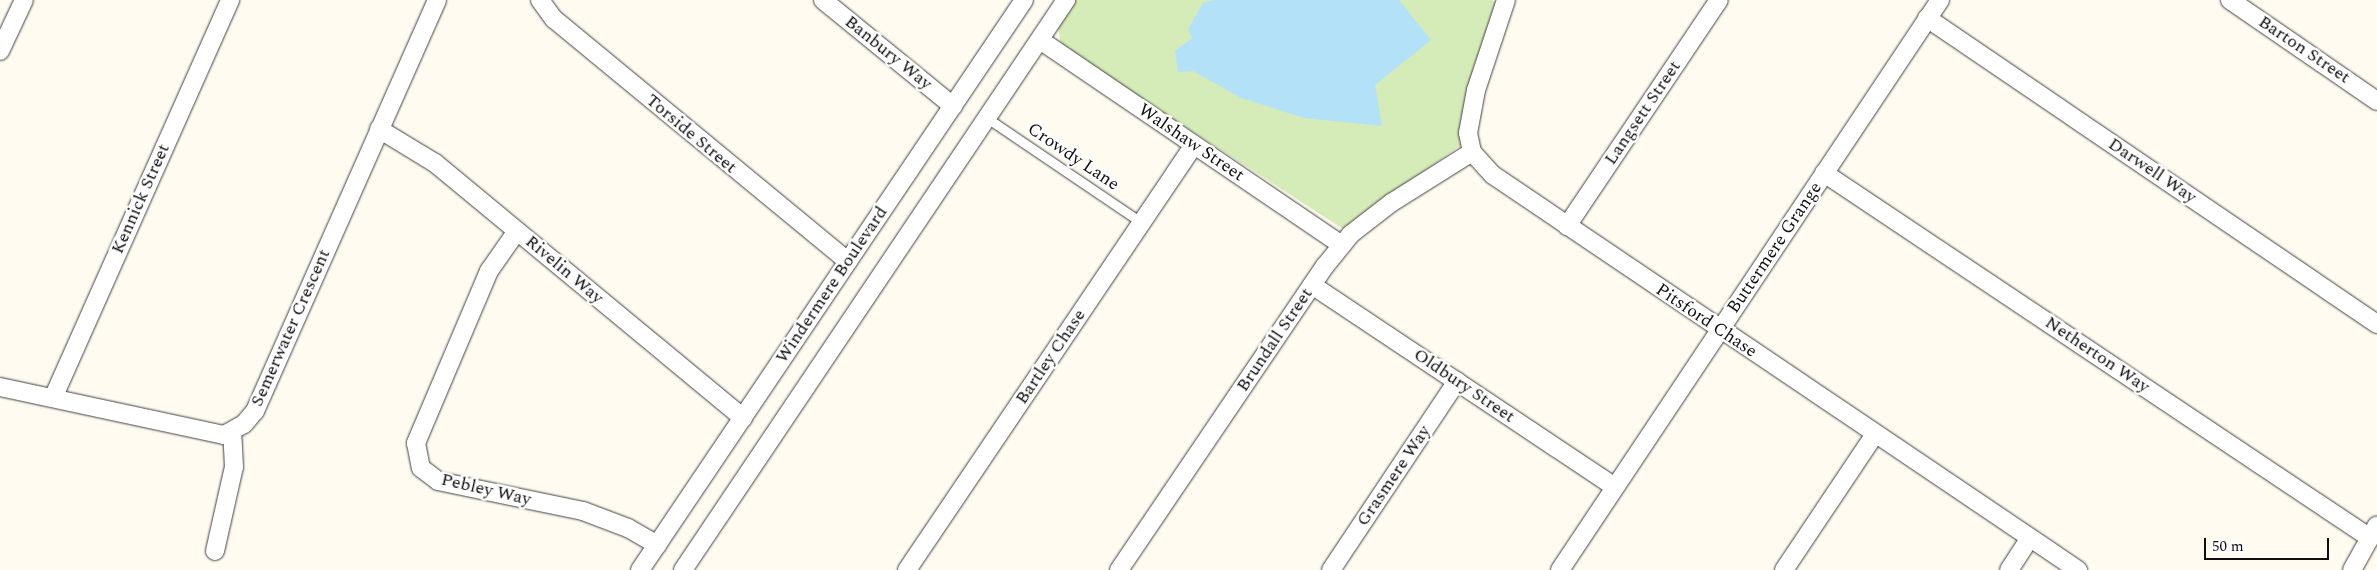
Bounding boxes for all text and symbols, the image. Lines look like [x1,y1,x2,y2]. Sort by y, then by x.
street label: Banbury Way [840,11,936,95]
street label: Barton Street [2254,11,2354,89]
street label: Langsett Street [1600,57,1686,169]
street label: Torside Street [641,90,741,178]
street label: Walshaw Street [1134,100,1248,186]
street label: Crowdy Lane [1023,118,1123,196]
street label: Darwell Way [2104,134,2200,208]
street label: Kennick Street [107,141,175,257]
street label: Buttermere Grange [1723,178,1827,318]
street label: Windermere Boulevard [771,202,893,368]
street label: Rivelin Way [521,231,607,309]
street label: Semerwater Crescent [247,246,335,410]
street label: Pitsford Chase [1651,279,1761,363]
street label: Brundall Street [1232,284,1318,396]
street label: Bartley Chase [1011,305,1091,409]
street label: Netherton Way [2041,312,2153,398]
street label: Oldbury Street [1409,344,1519,428]
street label: Grasmere Way [1352,421,1436,531]
street label: Pebley Way [439,469,533,511]
scale bar [2207,528,2332,560]
text: 50 m [2212,535,2244,558]

